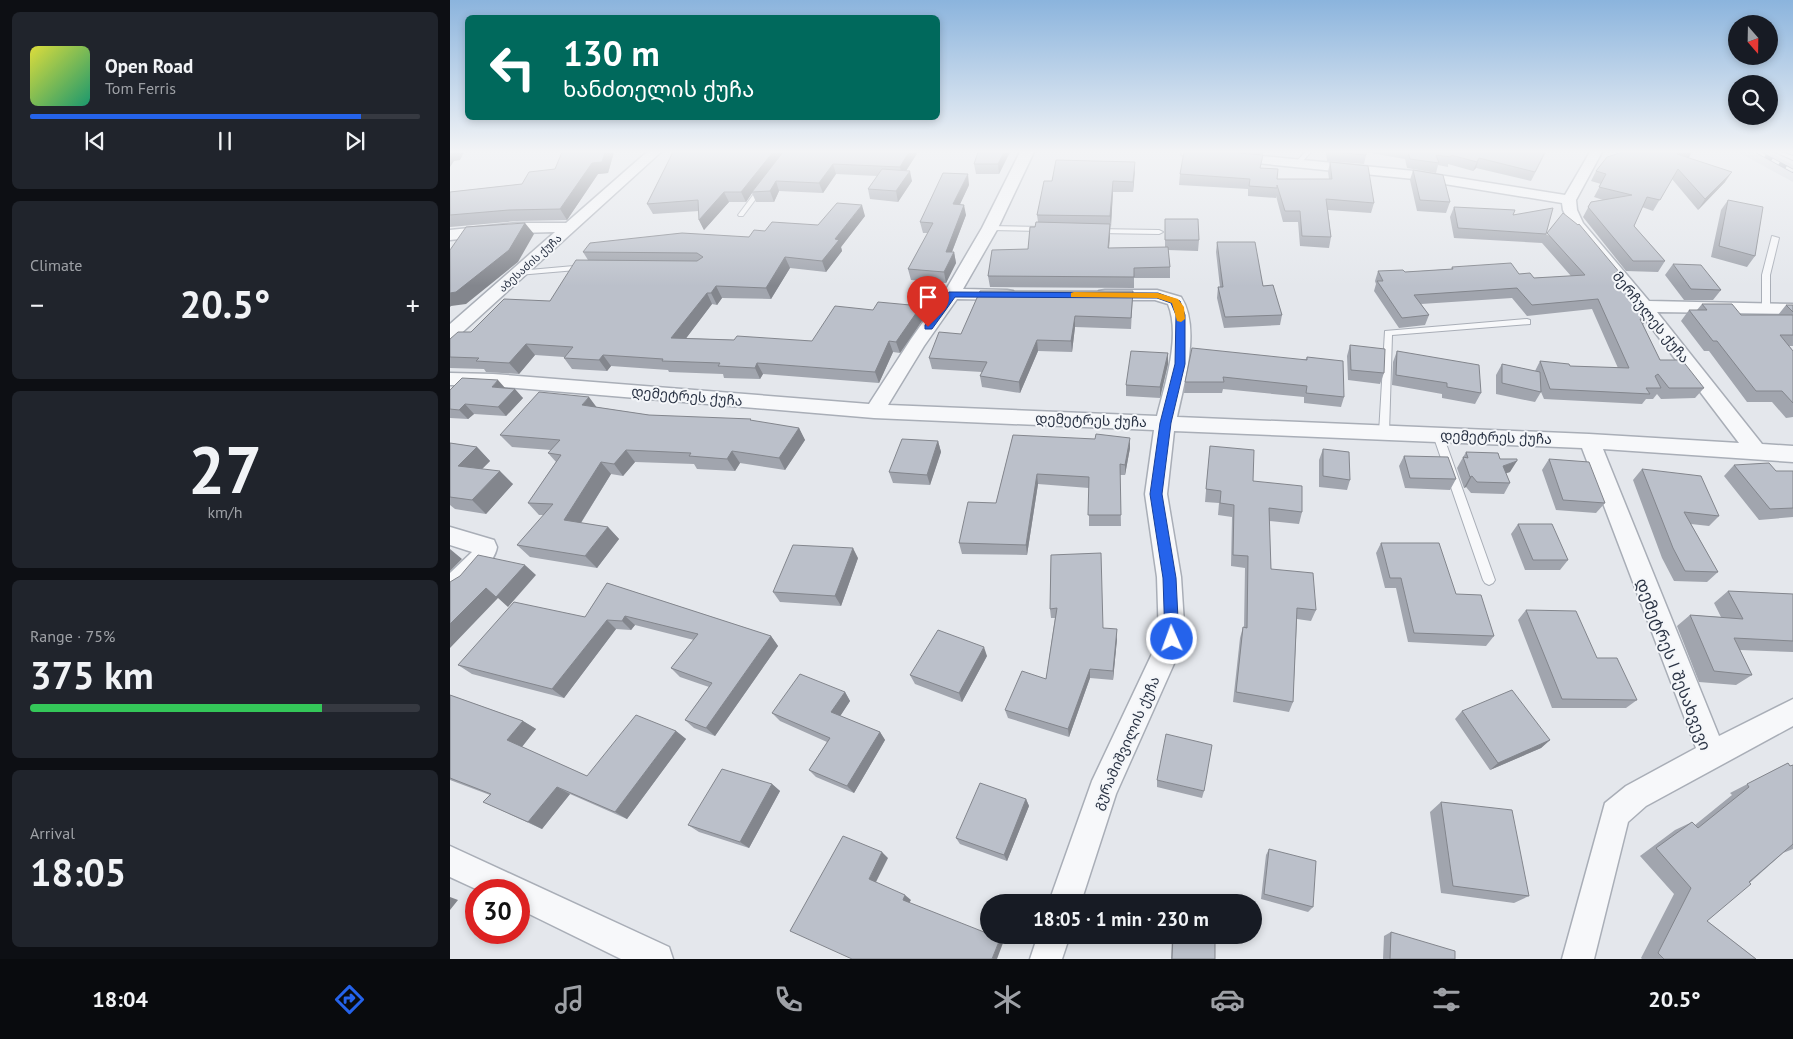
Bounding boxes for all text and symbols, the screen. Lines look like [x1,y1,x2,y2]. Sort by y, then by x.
north arrow [1728,15,1778,65]
map controls [1728,15,1778,125]
text: 130 m [563,30,660,76]
icon: left [480,35,545,100]
text: Open Road [105,54,193,78]
text: ხანძთელის ქუჩა [563,75,754,103]
button: search [1728,75,1778,125]
text: Tom Ferris [105,78,176,98]
icon: previous [81,127,109,155]
icon: pause [211,127,239,155]
icon: next [341,127,369,155]
street label: აბესაძის ქუჩა [496,231,564,295]
text: Climate [30,255,82,275]
street label: მერჩულეს ქუჩა [1609,268,1693,366]
pin [907,276,949,327]
text: 20.5° [180,279,270,328]
icon: arrive [914,283,942,311]
text: − [30,286,44,323]
text: + [406,286,420,323]
street label: დემეტრეს ქუჩა [631,382,743,410]
street label: დემეტრეს ქუჩა [1035,409,1147,431]
street label: დემეტრეს ქუჩა [1440,426,1552,448]
text: 27 [188,427,262,511]
text: km/h [207,502,243,522]
street label: დემეტრეს I შესახვევი [1631,575,1716,753]
position arrow [1145,612,1197,664]
text: Range · 75% [30,626,115,646]
text: 375 km [30,650,154,699]
street label: გურამიშვილის ქუჩა [1088,673,1164,813]
text: Arrival [30,823,75,843]
text: 18:05 [30,847,126,896]
speed limit sign: 30 [465,879,530,944]
text: 18:05 · 1 min · 230 m [1033,907,1209,931]
icon: directions [332,982,367,1017]
icon: music [552,982,587,1017]
icon: phone [771,982,806,1017]
icon: climate [990,982,1025,1017]
icon: car [1210,982,1245,1017]
icon: filters [1429,982,1464,1017]
text: 18:04 [92,985,148,1013]
text: 20.5° [1648,985,1701,1013]

